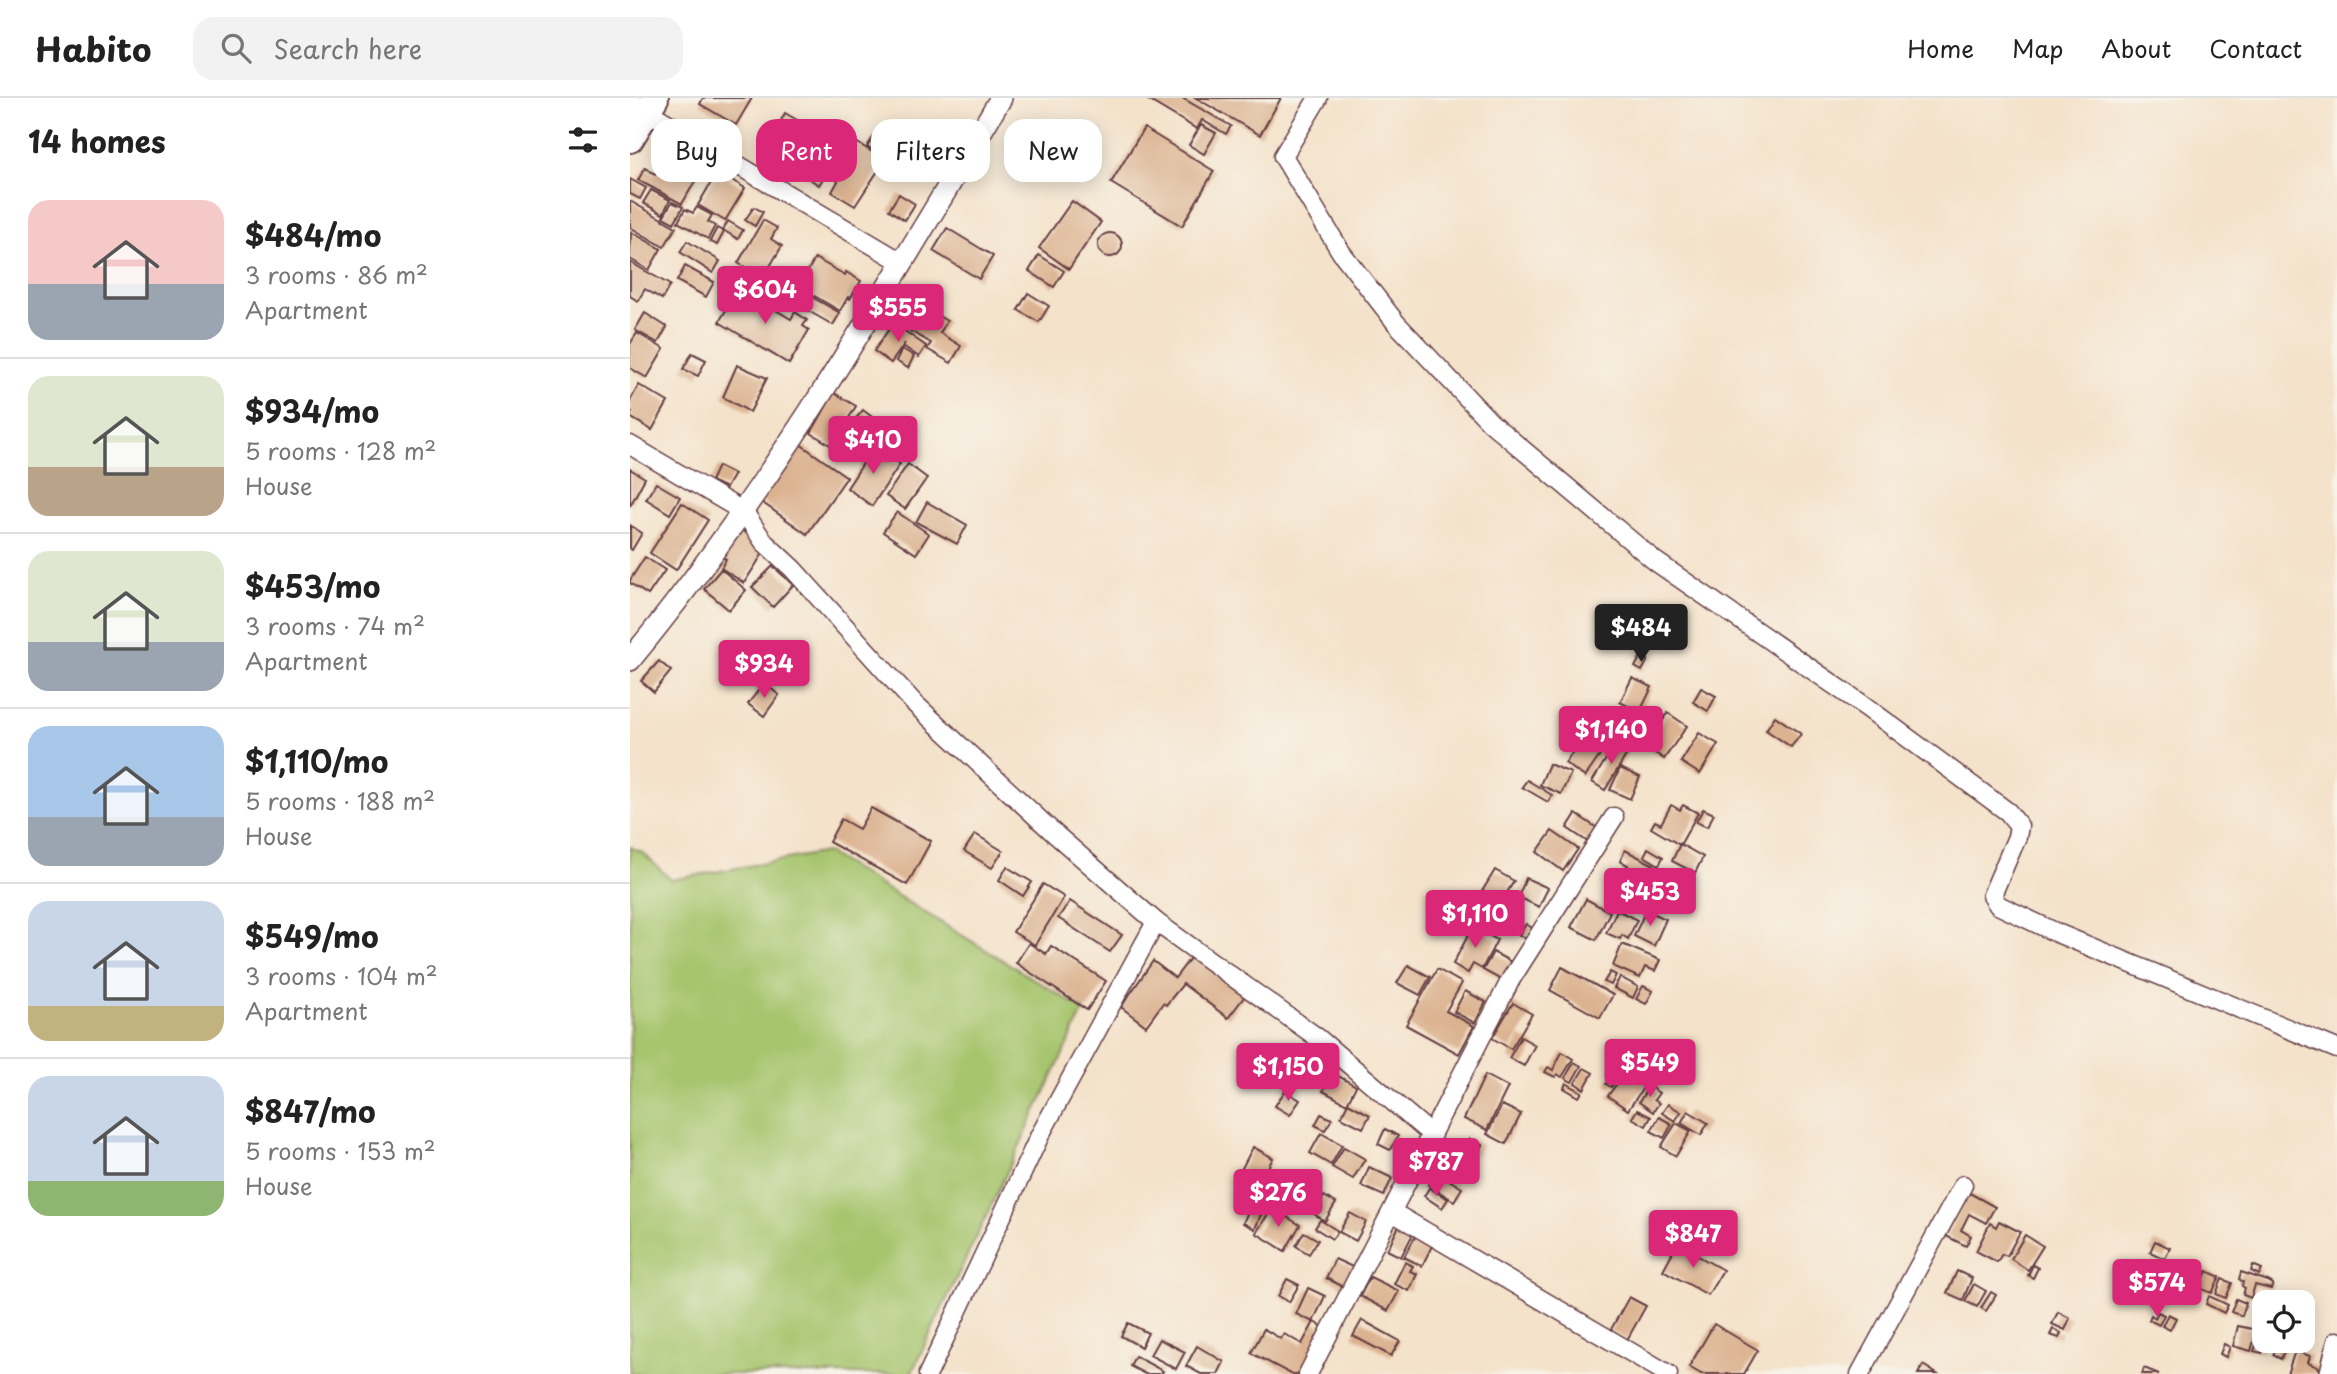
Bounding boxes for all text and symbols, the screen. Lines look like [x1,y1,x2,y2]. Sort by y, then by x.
search box [193,17,683,80]
text: Habito [35,23,151,73]
icon: search [217,29,255,67]
text: Search here [273,29,422,68]
text: Home [1907,30,1974,66]
text: Map [2012,30,2063,66]
text: About [2101,30,2171,66]
text: Contact [2209,30,2302,66]
text: 14 homes [28,118,166,163]
chip: Buy [651,119,742,182]
chip: Rent [756,119,857,182]
chip: Filters [871,119,990,182]
chip: New [1004,119,1102,182]
icon: filters [564,121,602,159]
text: $484/mo [245,212,381,257]
icon: home [84,228,168,312]
text: 3 rooms · 86 m² [245,257,428,292]
pin: $604 [724,266,806,326]
text: $604 [733,271,797,306]
pin: $555 [857,285,939,344]
text: $555 [869,289,927,324]
text: Apartment [245,292,368,327]
text: $934/mo [245,388,379,433]
icon: home [84,404,168,488]
pin: $410 [832,416,914,476]
text: $410 [844,421,902,456]
text: 5 rooms · 128 m² [245,433,436,468]
text: House [245,468,312,503]
text: $453/mo [245,563,380,608]
icon: home [84,579,168,663]
pin: $484 [1600,604,1682,664]
text: 3 rooms · 74 m² [245,608,425,643]
text: $484 [1611,609,1671,644]
pin: $934 [723,640,805,700]
text: Apartment [245,643,368,678]
text: $934 [735,645,793,680]
pin: $1,140 [1554,706,1668,766]
text: $1,140 [1575,711,1647,746]
text: $1,110/mo [245,738,389,783]
icon: home [84,754,168,838]
text: 5 rooms · 188 m² [245,783,435,818]
text: House [245,818,312,853]
pin: $453 [1609,868,1691,928]
text: $453 [1620,873,1680,908]
pin: $1,110 [1418,890,1532,950]
text: $1,110 [1442,895,1508,930]
text: $549/mo [245,913,379,958]
icon: home [84,929,168,1013]
text: 3 rooms · 104 m² [245,958,438,993]
text: Apartment [245,993,368,1028]
pin: $549 [1609,1040,1691,1099]
pin: $1,150 [1231,1044,1345,1103]
text: $549 [1621,1044,1679,1079]
text: $1,150 [1252,1048,1324,1083]
text: $847/mo [245,1088,376,1133]
icon: home [84,1104,168,1188]
text: 5 rooms · 153 m² [245,1133,436,1168]
pin: $787 [1395,1138,1477,1198]
text: $787 [1409,1143,1463,1178]
text: House [245,1168,312,1203]
pin: $276 [1237,1170,1319,1229]
text: $276 [1249,1174,1307,1209]
pin: $847 [1652,1210,1734,1270]
text: $847 [1665,1215,1721,1250]
pin: $574 [2116,1260,2198,1319]
text: $574 [2128,1264,2186,1299]
map controls [2252,1290,2315,1353]
button: locate [2252,1290,2315,1353]

